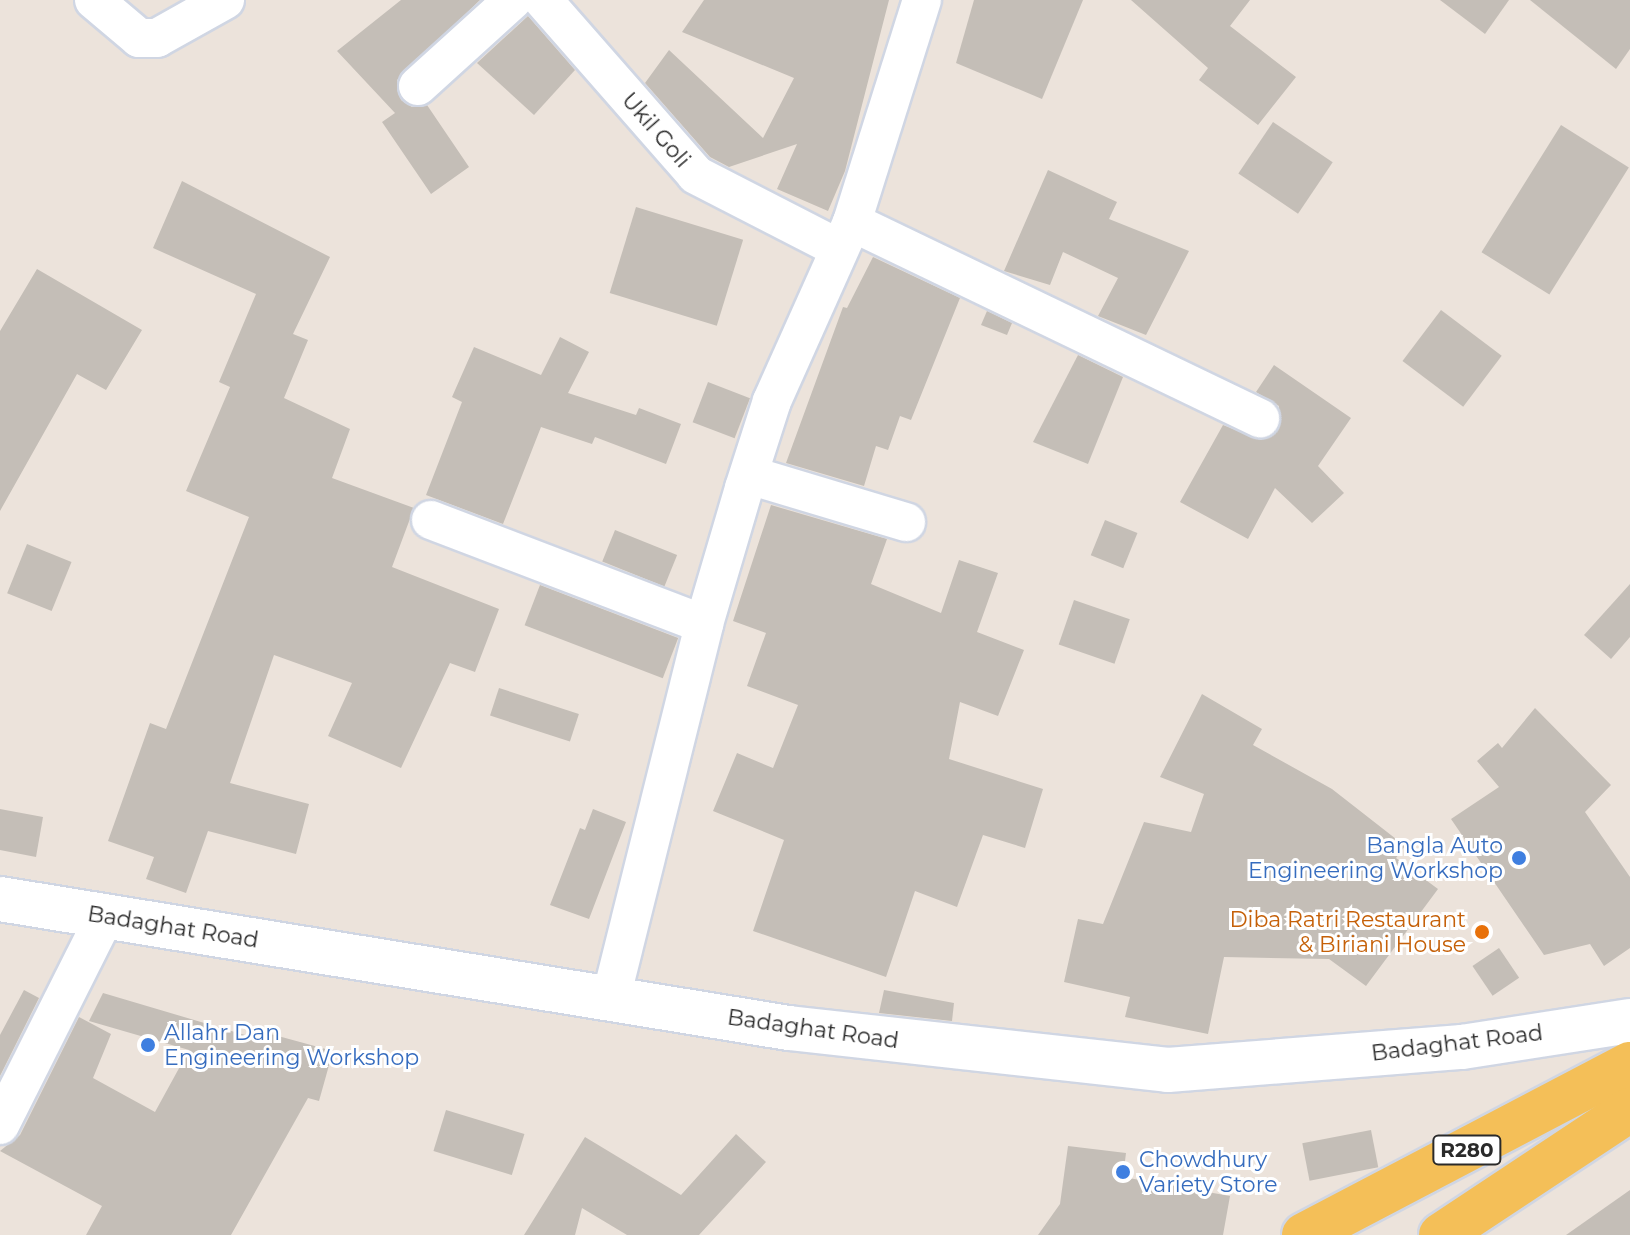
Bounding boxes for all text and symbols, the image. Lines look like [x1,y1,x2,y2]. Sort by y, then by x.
street label: Ukil Goli [616,87,696,173]
place label: Bangla Auto Engineering Workshop [1248,832,1503,884]
marker: Bangla Auto Engineering Workshop [1510,849,1528,867]
street label: Badaghat Road [86,900,260,954]
place label: Diba Ratri Restaurant & Biriani House [1229,906,1466,958]
marker: Diba Ratri Restaurant & Biriani House [1473,923,1491,941]
street label: Badaghat Road [726,1004,900,1054]
place label: Allahr Dan Engineering Workshop [164,1019,419,1070]
street label: Badaghat Road [1370,1019,1544,1067]
marker: Allahr Dan Engineering Workshop [139,1036,157,1054]
road number: R280 [1431,1134,1503,1166]
place label: Chowdhury Variety Store [1139,1146,1277,1198]
marker: Chowdhury Variety Store [1114,1163,1132,1181]

